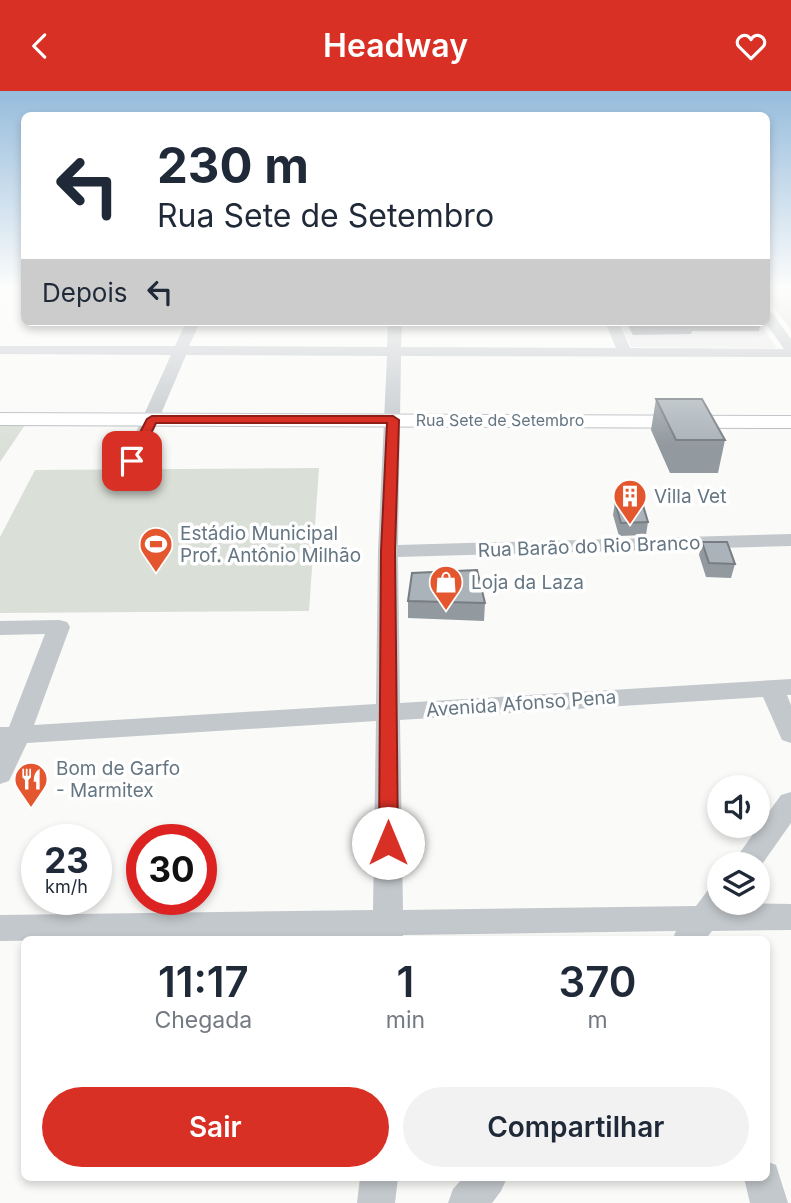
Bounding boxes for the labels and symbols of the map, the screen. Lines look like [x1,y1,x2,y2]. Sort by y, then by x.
street label: Rua Sete de Setembro [416,410,584,430]
pin [102,431,162,491]
building icon: Villa Vet [611,477,649,526]
place label: Villa Vet [654,485,726,508]
place label: Estádio Municipal Prof. Antônio Milhão [180,522,361,567]
sports icon: Estádio Municipal Prof. Antônio Milhão [137,525,175,574]
street label: Rua Barão do Rio Branco [477,531,701,562]
shop icon: Loja da Laza [427,563,465,612]
place label: Loja da Laza [471,571,584,594]
street label: Avenida Afonso Pena [425,685,617,722]
place label: Bom de Garfo - Marmitex [56,757,180,802]
restaurant icon: Bom de Garfo - Marmitex [12,760,50,809]
position arrow [351,806,425,880]
speed limit sign: 30 [126,824,217,915]

